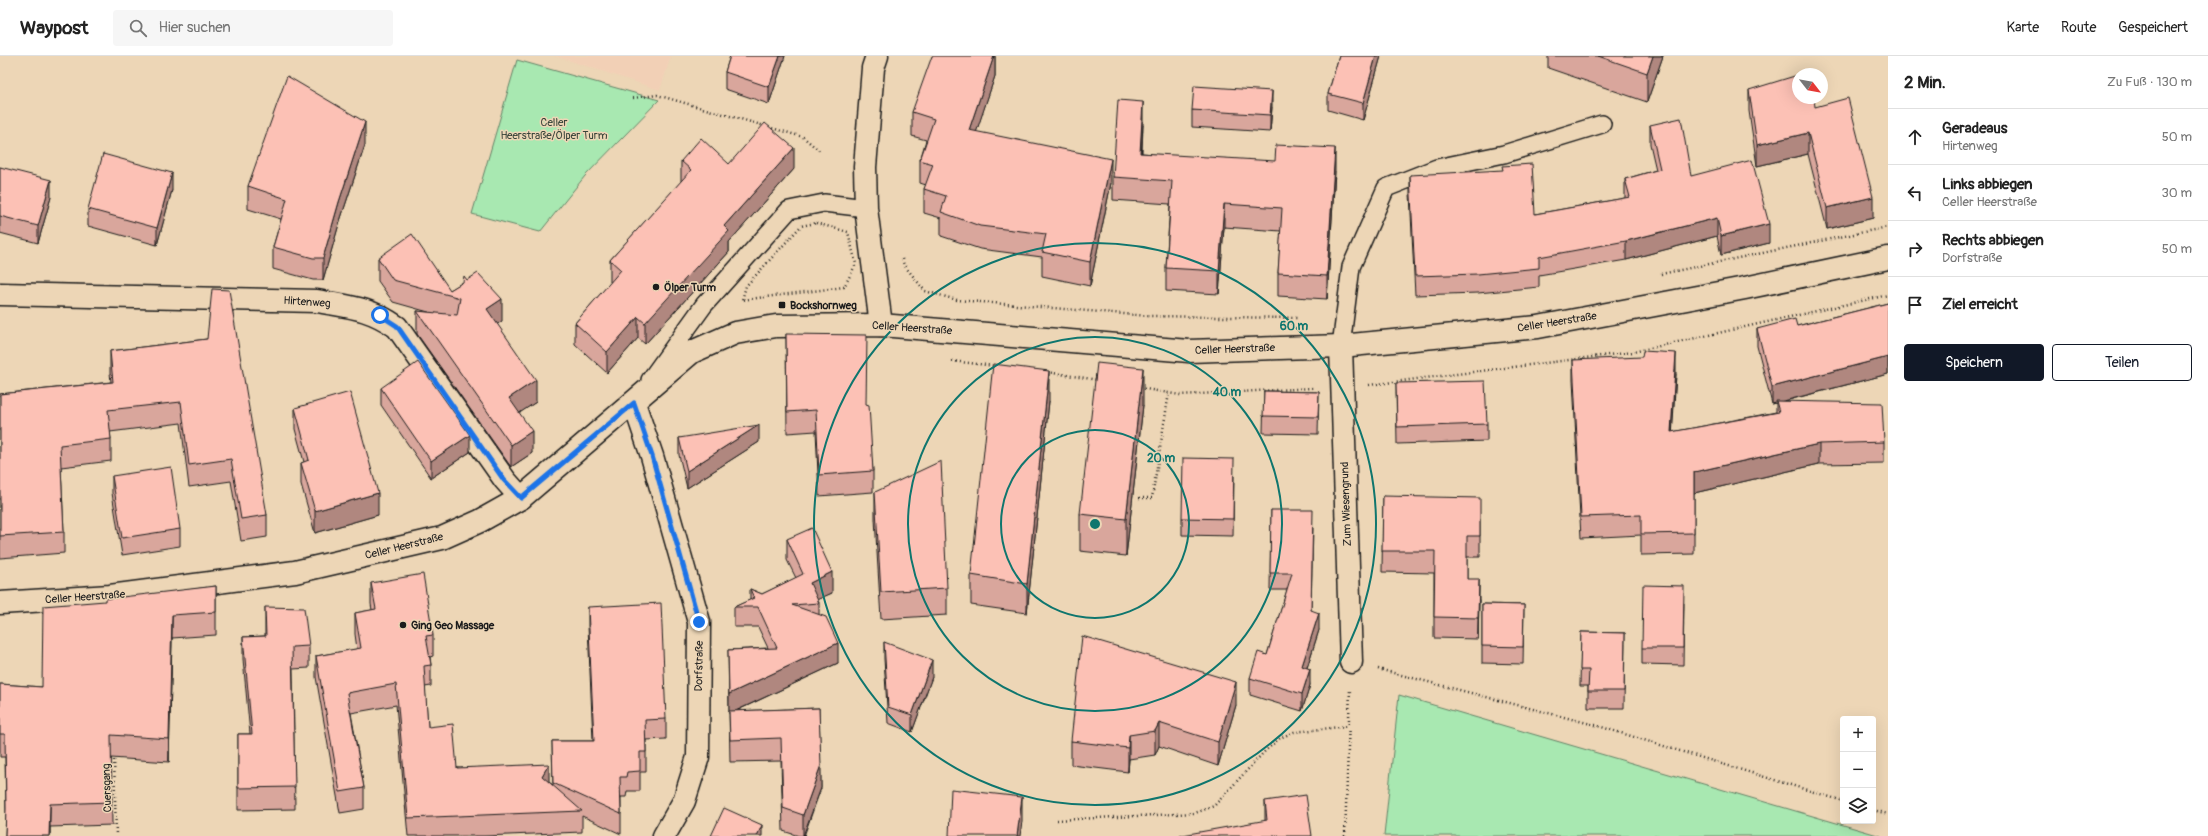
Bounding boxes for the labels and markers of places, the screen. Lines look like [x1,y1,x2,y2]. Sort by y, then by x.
place label: Ölper Turm [664,280,716,294]
marker: Ölper Turm [651,282,661,292]
place label: Bockshornweg [790,299,857,312]
marker: Bockshornweg [777,300,787,310]
centre of rings [1088,517,1102,531]
place label: Ging Geo Massage [411,619,495,632]
marker: Ging Geo Massage [398,620,408,630]

